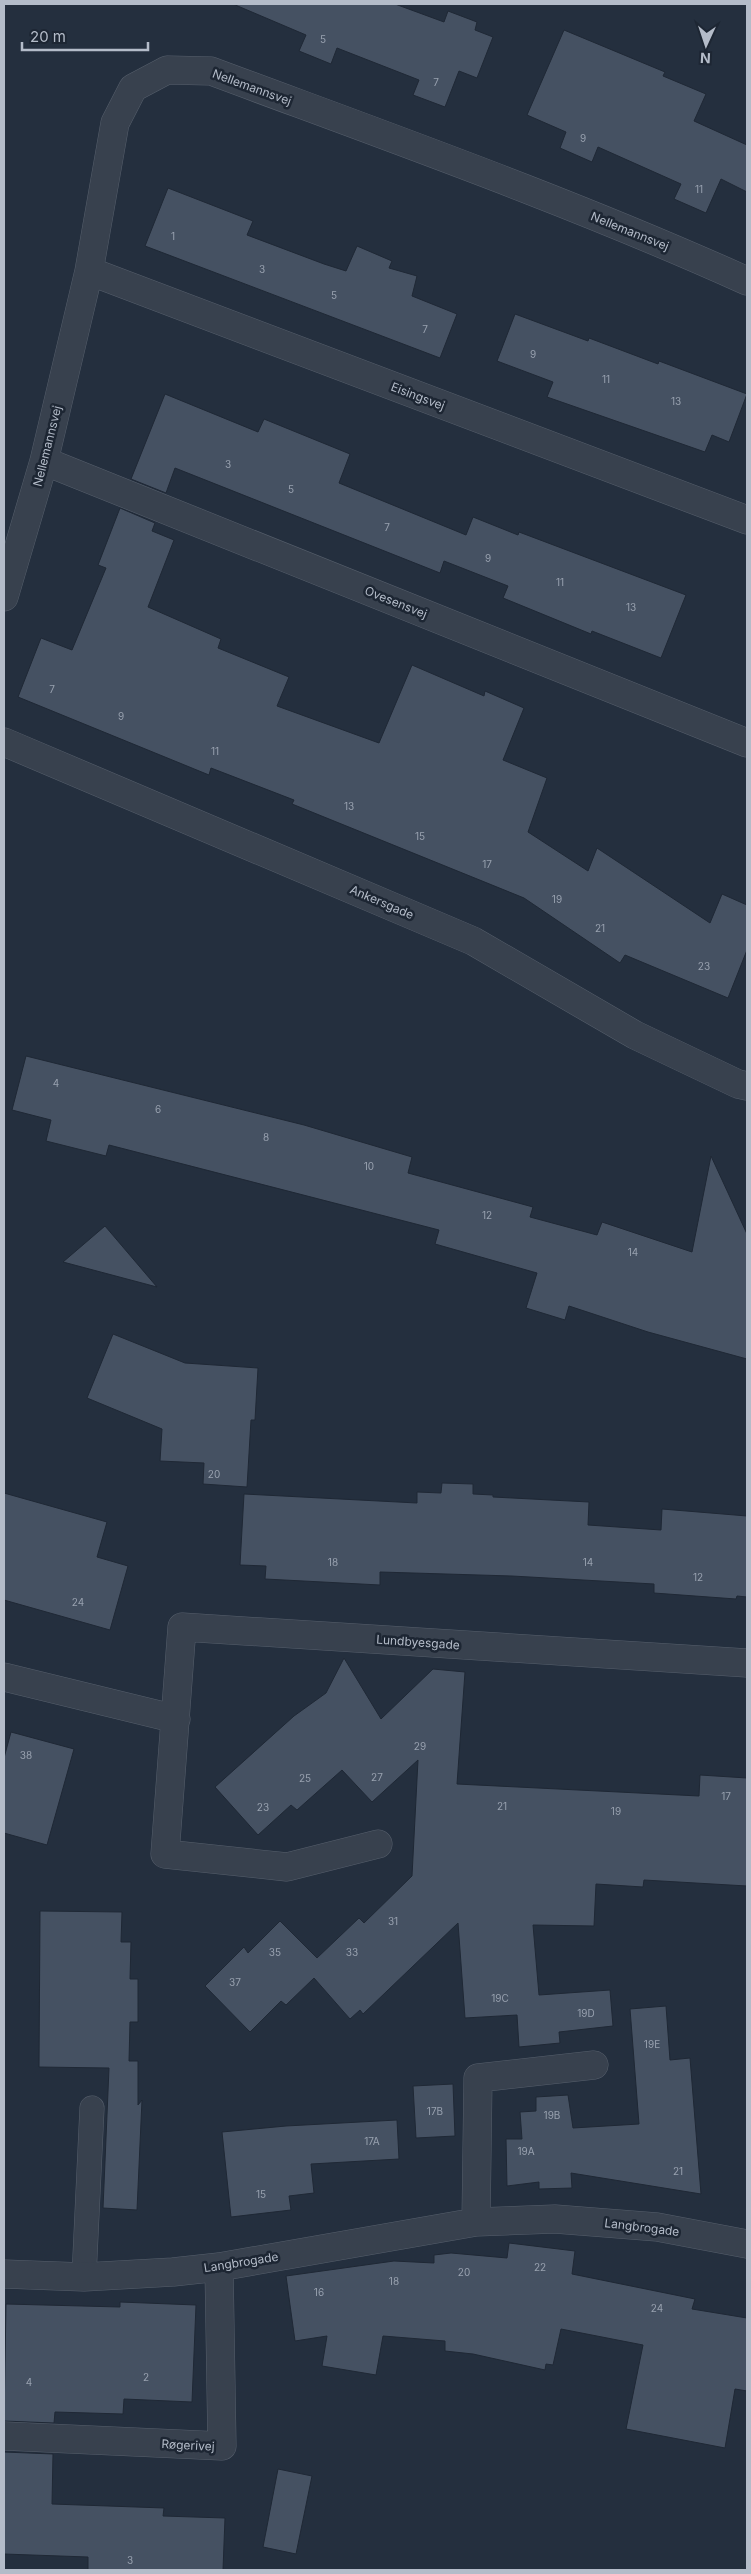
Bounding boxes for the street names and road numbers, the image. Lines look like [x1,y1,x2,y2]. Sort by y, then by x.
street label: Nellemannsvej [210,66,294,108]
street label: Nellemannsvej [589,208,671,254]
street label: Eisingsvej [389,379,447,413]
street label: Nellemannsvej [30,404,64,488]
street label: Ovesensvej [363,583,429,621]
street label: Ankersgade [348,882,416,922]
street label: Lundbyesgade [376,1632,460,1652]
street label: Langbrogade [604,2215,680,2239]
street label: Langbrogade [203,2249,279,2275]
street label: Røgerivej [161,2436,215,2454]

